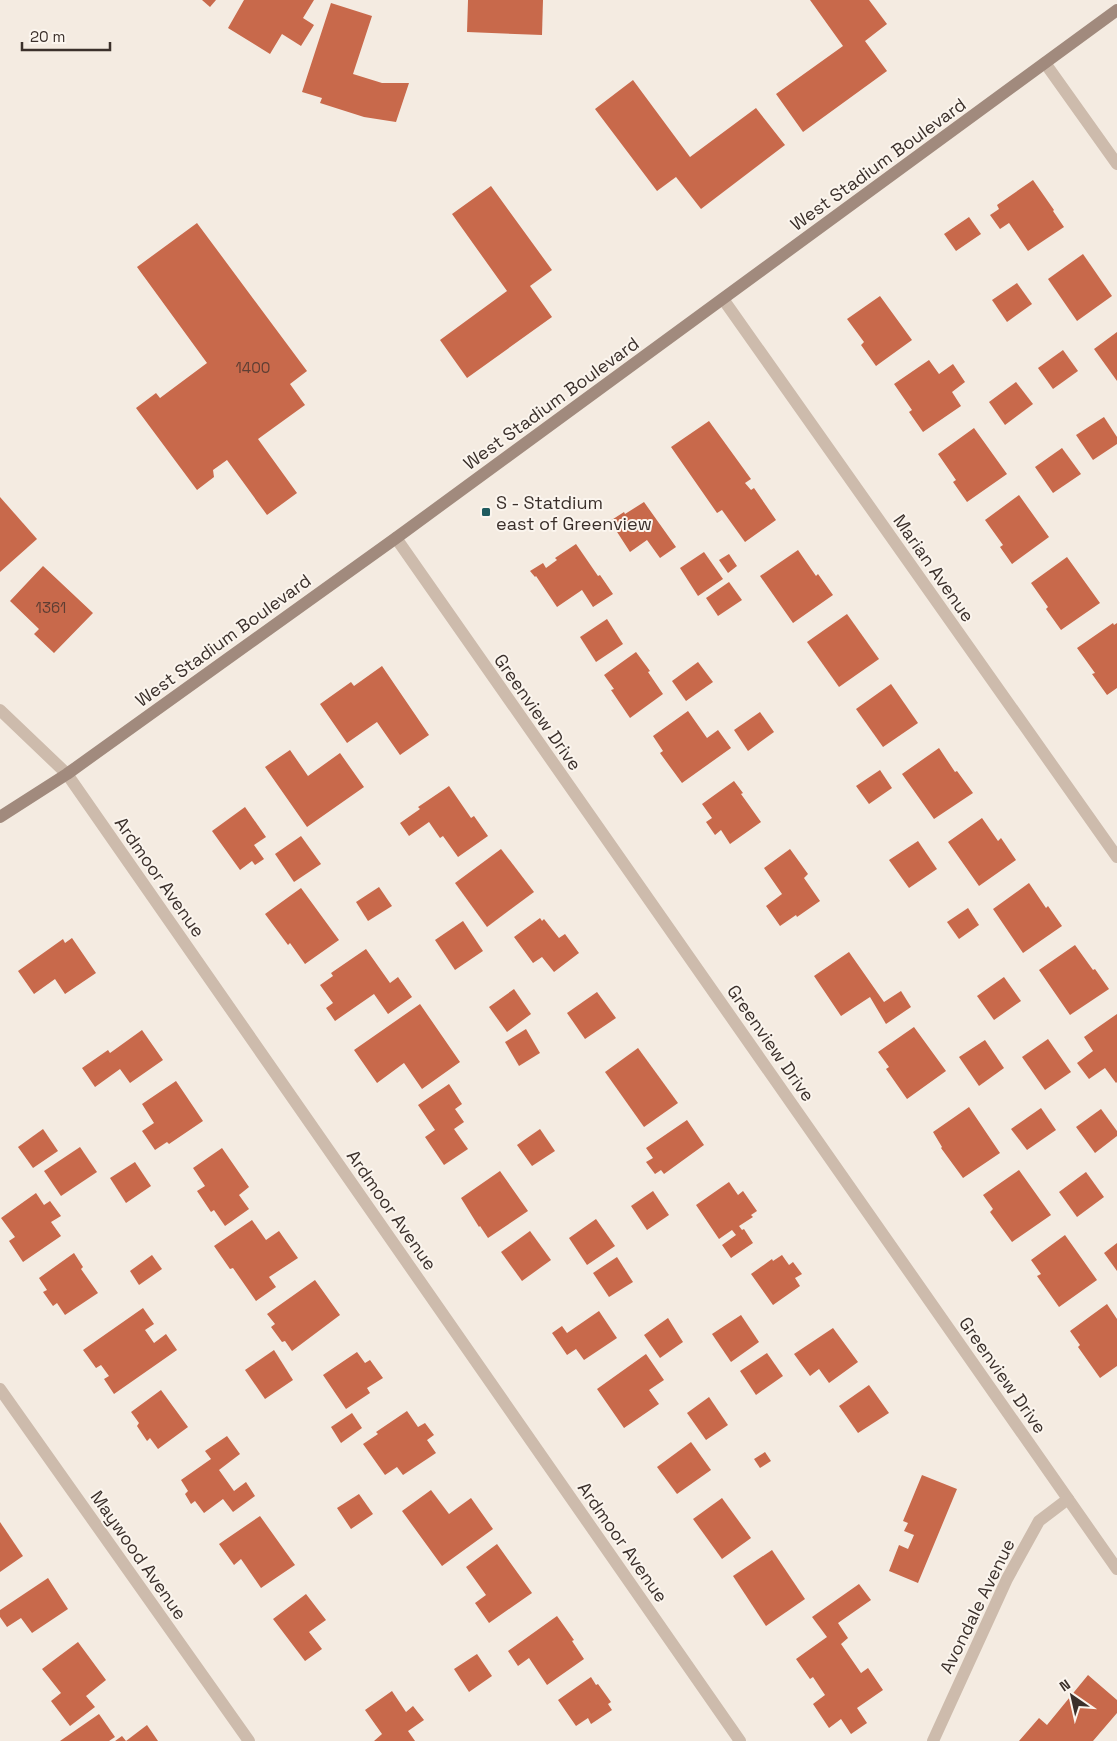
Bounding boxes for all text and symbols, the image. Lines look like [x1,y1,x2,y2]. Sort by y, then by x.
scale bar [22,20,110,52]
text: 20 m [30,27,65,46]
street label: West Stadium Boulevard [786,93,970,235]
street label: West Stadium Boulevard [459,332,643,474]
house number: 1400 [236,358,270,377]
place label: S - Statdium east of Greenview [496,491,652,535]
marker: S - Statdium east of Greenview [480,506,492,518]
street label: Marian Avenue [888,510,980,626]
street label: West Stadium Boulevard [131,569,315,711]
house number: 1361 [36,598,66,617]
street label: Greenview Drive [489,649,587,775]
street label: Ardmoor Avenue [110,812,210,942]
street label: Greenview Drive [722,980,820,1106]
street label: Ardmoor Avenue [342,1145,442,1275]
street label: Greenview Drive [954,1312,1052,1438]
street label: Ardmoor Avenue [573,1477,673,1607]
street label: Maywood Avenue [86,1486,192,1624]
street label: Avondale Avenue [934,1535,1020,1677]
north arrow [1047,1671,1097,1721]
text: N [1056,1675,1074,1695]

